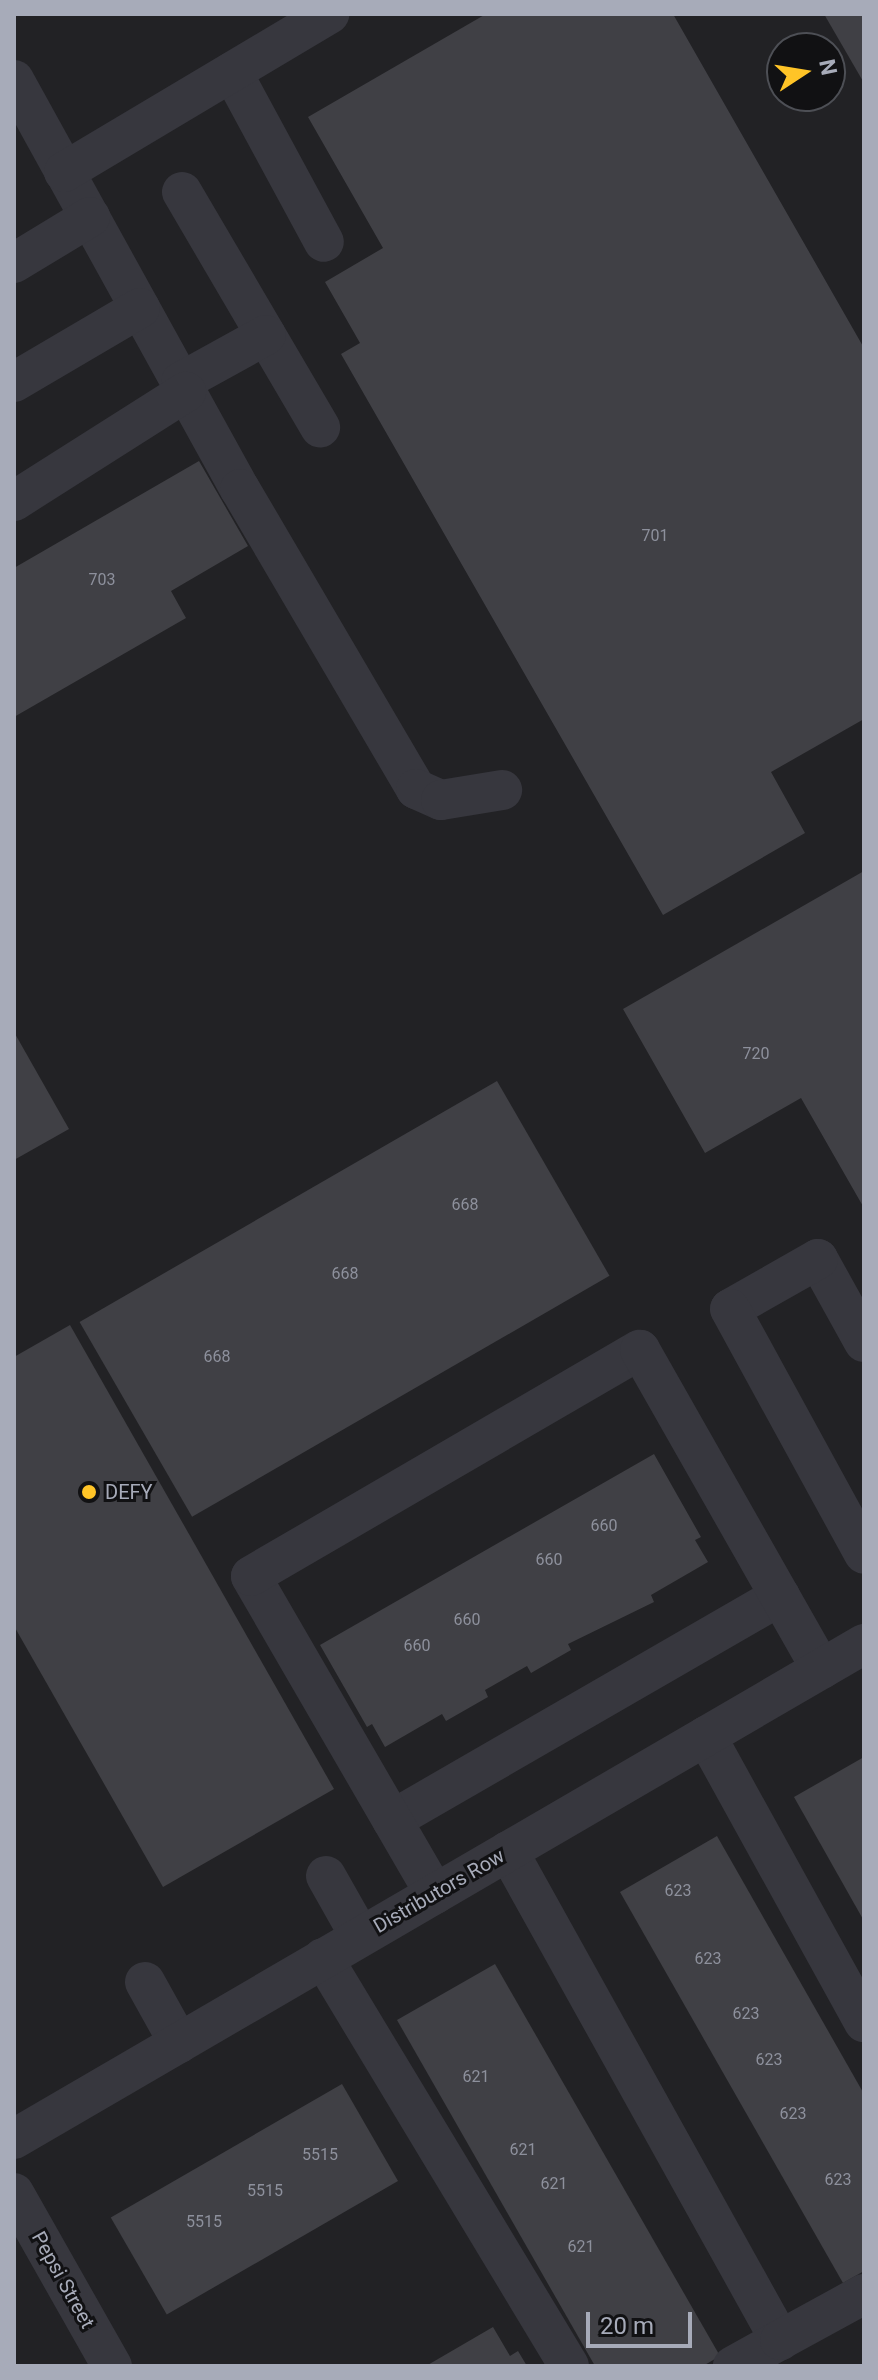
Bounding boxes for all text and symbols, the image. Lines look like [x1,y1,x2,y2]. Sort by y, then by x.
north arrow [766,32,846,112]
text: N [814,57,842,78]
house number: 701 [642,526,668,546]
house number: 703 [89,570,115,590]
house number: 720 [743,1044,769,1064]
house number: 668 [452,1195,478,1215]
house number: 668 [332,1264,358,1284]
house number: 668 [204,1347,230,1367]
place label: DEFY [105,1480,153,1504]
marker: DEFY [80,1483,98,1501]
house number: 660 [591,1516,617,1536]
house number: 660 [536,1550,562,1570]
house number: 660 [454,1610,480,1630]
house number: 660 [404,1636,430,1656]
street label: Distributors Row [369,1844,509,1938]
house number: 623 [665,1881,691,1901]
house number: 623 [695,1949,721,1969]
house number: 623 [733,2004,759,2024]
house number: 623 [756,2050,782,2070]
house number: 621 [463,2067,489,2087]
house number: 623 [780,2104,806,2124]
house number: 621 [510,2140,536,2160]
house number: 5515 [302,2145,338,2165]
house number: 623 [825,2170,851,2190]
house number: 621 [541,2174,567,2194]
house number: 5515 [247,2181,283,2201]
house number: 5515 [186,2212,222,2232]
street label: Pepsi Street [27,2227,99,2333]
house number: 621 [568,2237,594,2257]
scale bar [590,2296,696,2346]
text: 20 m [600,2312,654,2340]

